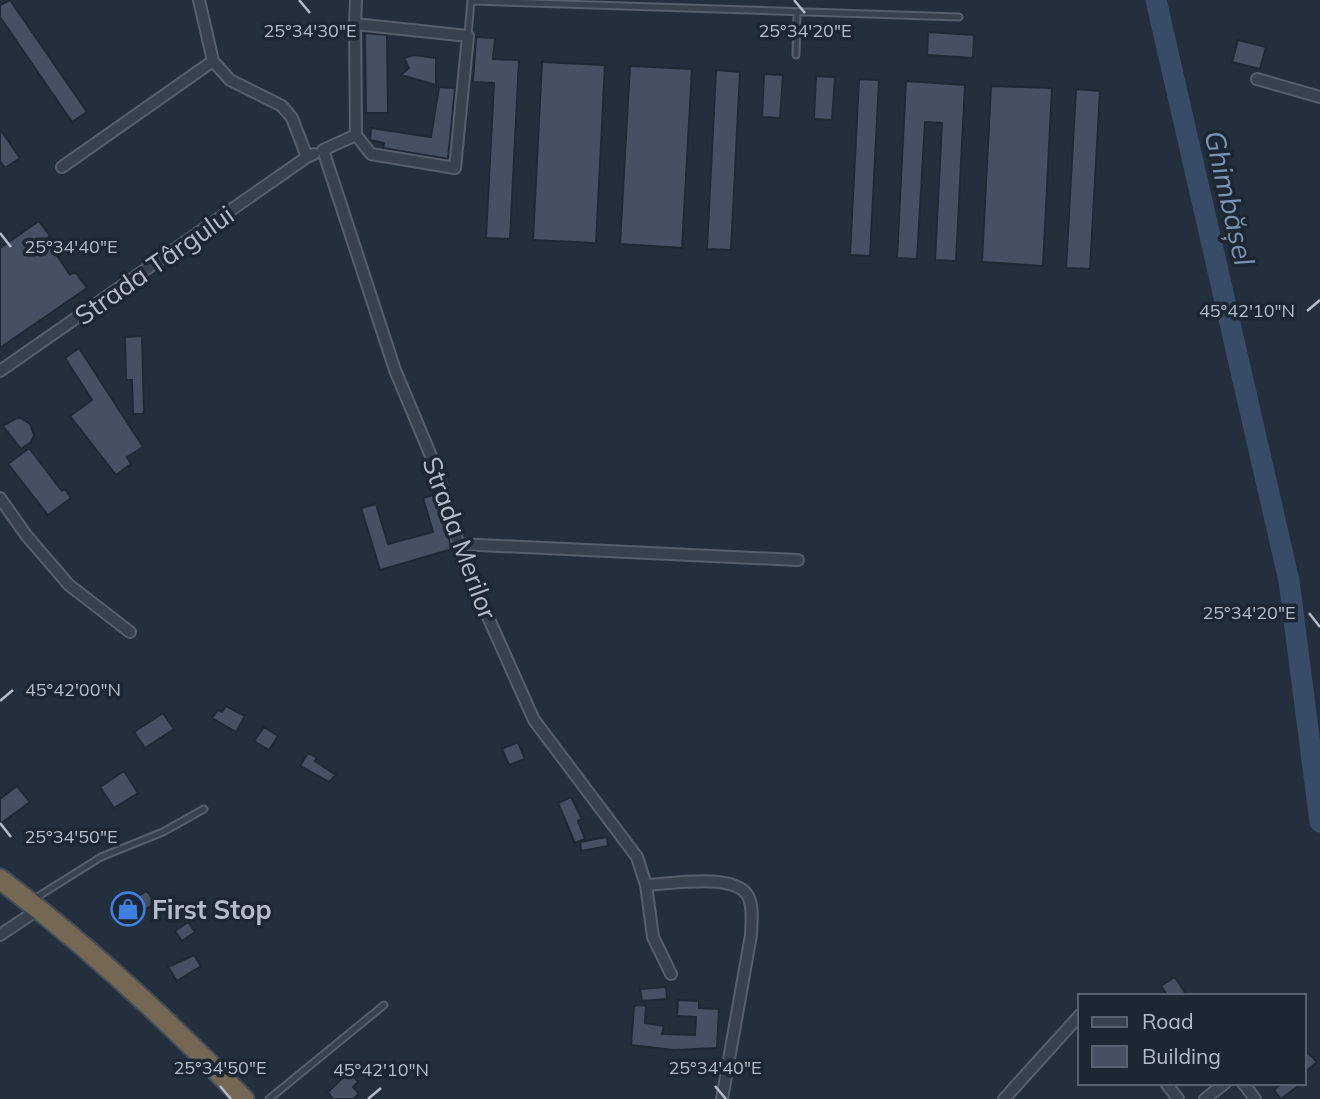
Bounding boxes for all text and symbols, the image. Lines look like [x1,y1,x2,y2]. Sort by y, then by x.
text: 25°34'30"E [263,19,357,42]
text: 25°34'20"E [758,19,852,42]
water label: Ghimbășel [1197,127,1263,269]
street label: Strada Târgului [68,198,240,332]
text: 25°34'40"E [24,235,118,258]
text: 45°42'10"N [1199,299,1295,322]
street label: Strada Merilor [415,452,505,624]
text: 25°34'20"E [1202,601,1296,624]
text: 45°42'00"N [25,678,121,701]
text: 25°34'50"E [24,825,118,848]
shop icon: First Stop [109,890,147,928]
place label: First Stop [152,893,272,926]
legend [1078,994,1306,1085]
text: Road [1142,1008,1193,1034]
text: Building [1142,1043,1221,1069]
text: 25°34'50"E [173,1056,267,1079]
text: 25°34'40"E [668,1056,762,1079]
text: 45°42'10"N [333,1058,429,1081]

